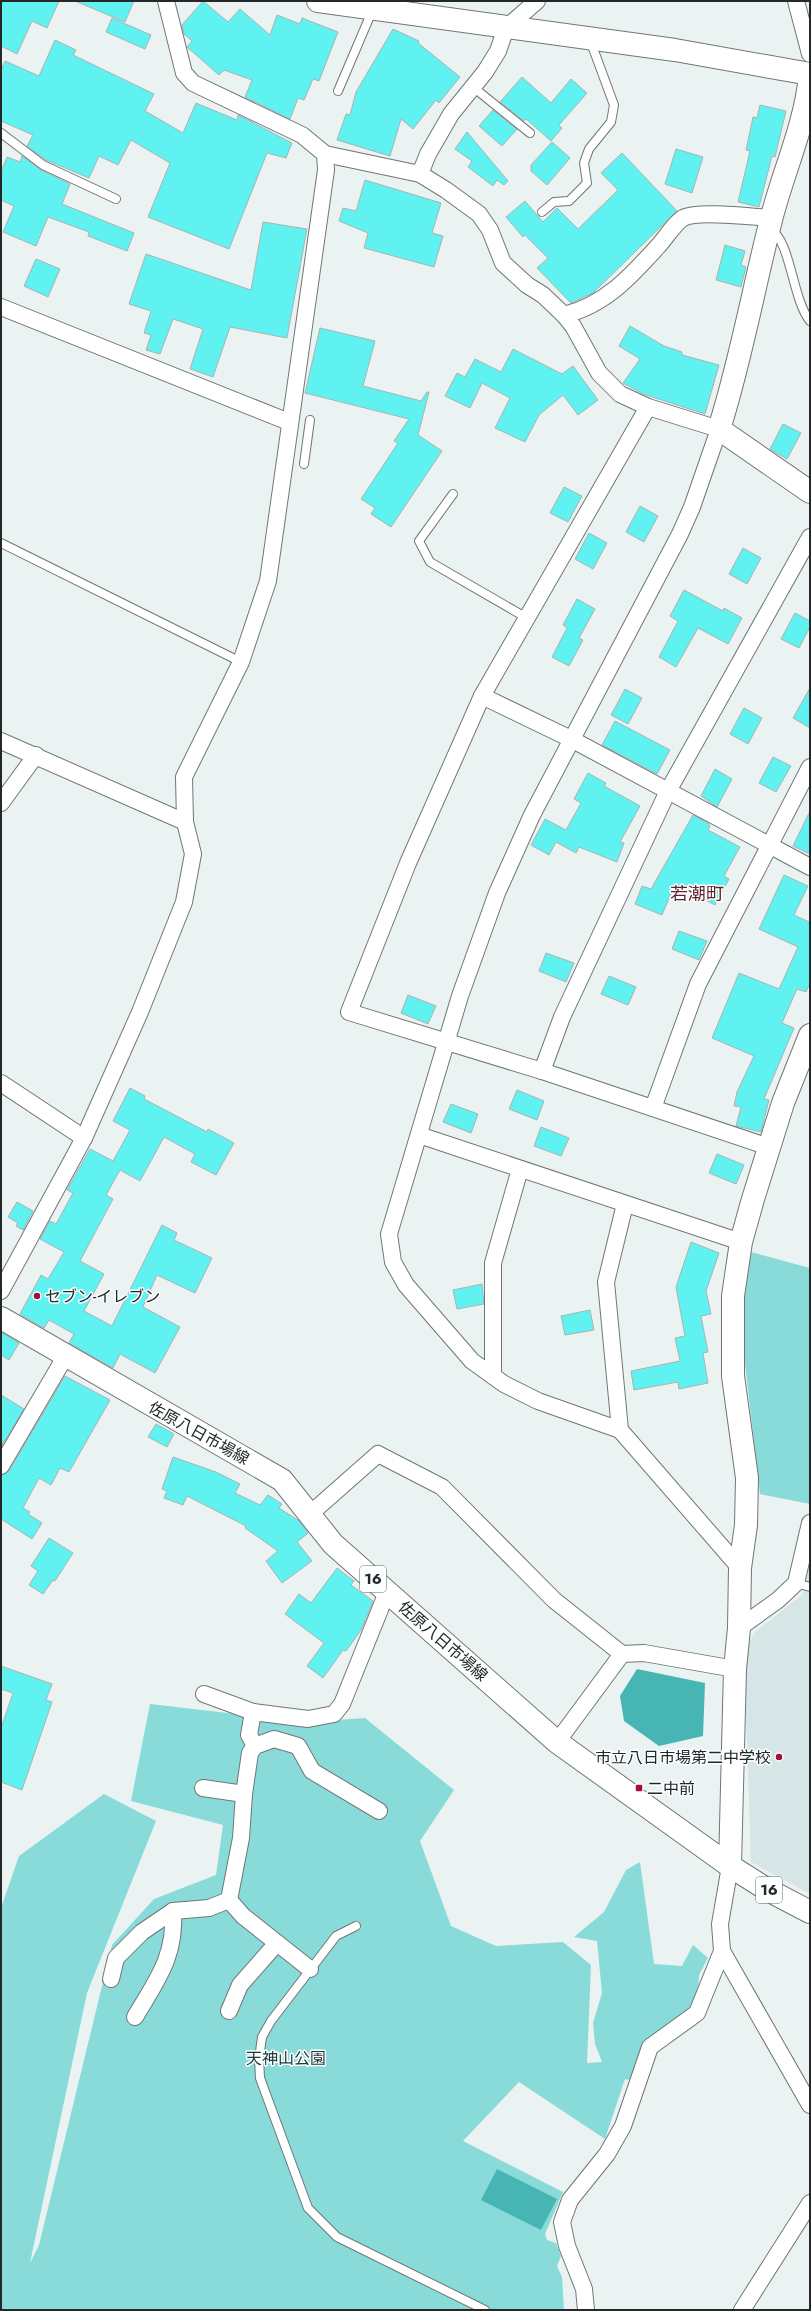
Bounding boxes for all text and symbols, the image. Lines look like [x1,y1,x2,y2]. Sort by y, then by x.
district label: 若潮町 [670,881,724,907]
place label: セブン-イレブン [45,1285,160,1308]
marker: セブン-イレブン [32,1291,42,1301]
street label: 佐原八日市場線 [144,1396,254,1470]
road number: 16 [360,1566,386,1592]
street label: 佐原八日市場線 [393,1596,493,1686]
place label: 市立八日市場第二中学校 [595,1746,771,1769]
marker: 市立八日市場第二中学校 [774,1752,784,1762]
place label: 二中前 [647,1777,695,1800]
marker: 二中前 [634,1783,644,1793]
road number: 16 [756,1877,782,1903]
park label: 天神山公園 [246,2047,326,2070]

